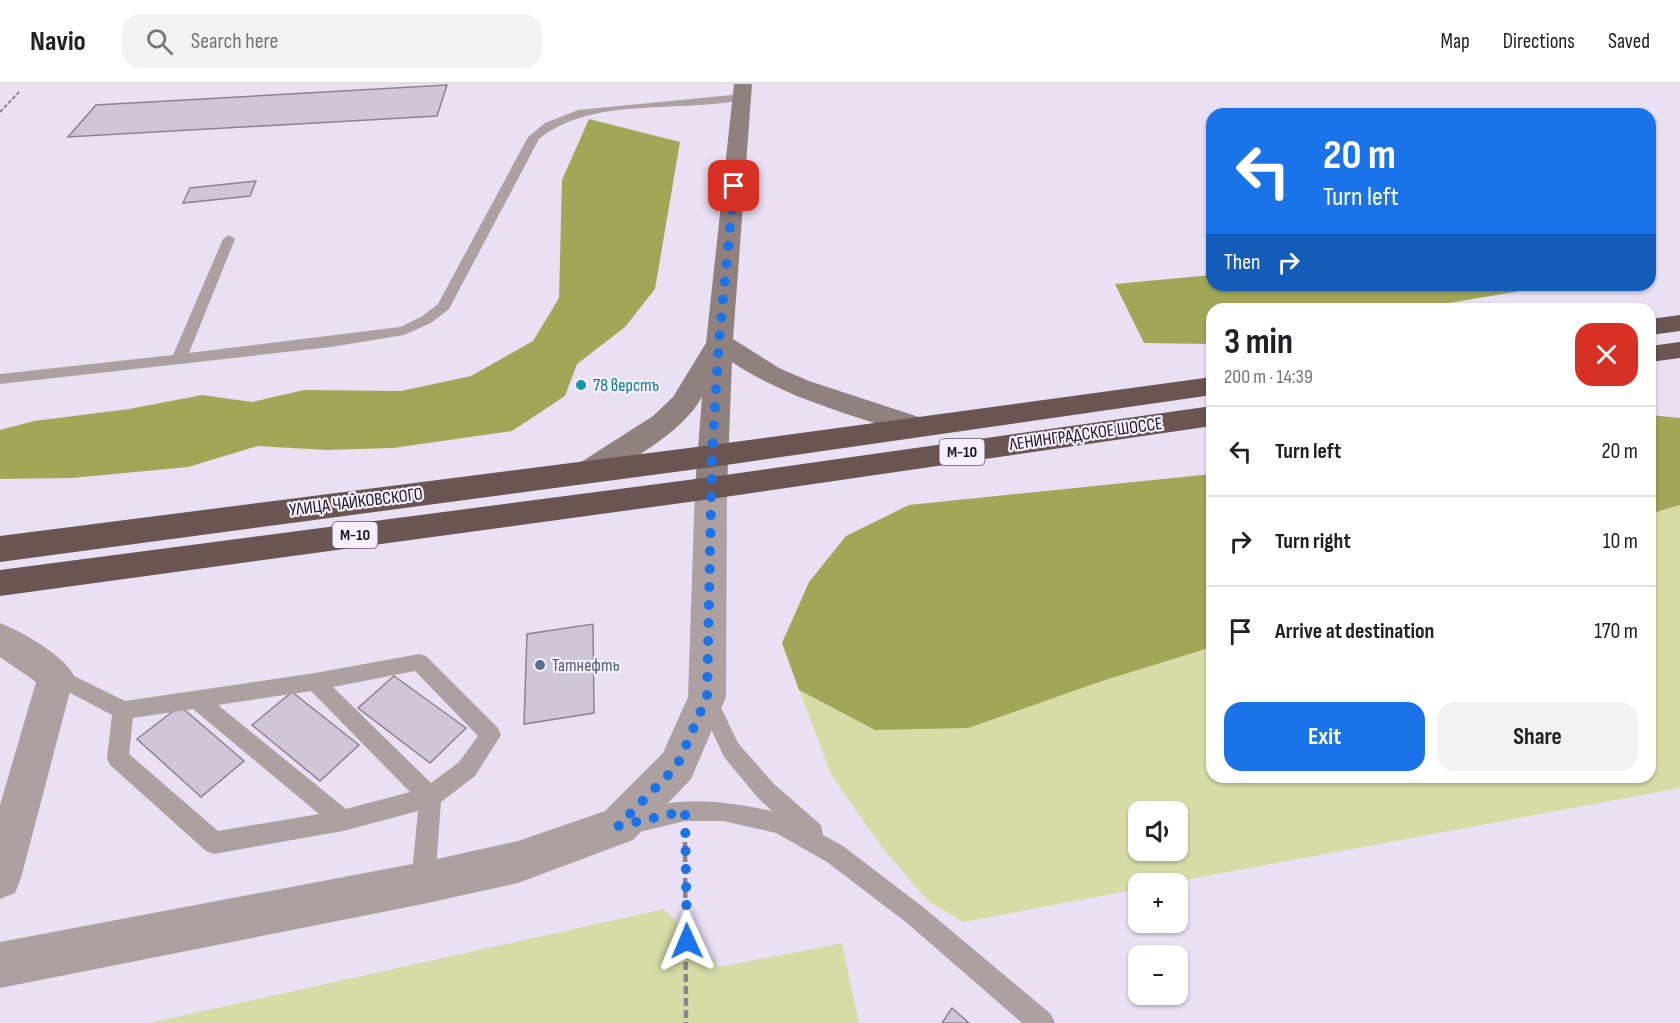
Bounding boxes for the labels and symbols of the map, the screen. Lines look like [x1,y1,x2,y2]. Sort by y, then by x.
pin [708,160,759,211]
place label: 78 верстъ [593,375,659,396]
marker: 78 верстъ [574,378,588,392]
street label: ЛЕНИНГРАДСКОЕ ШОССЕ [1007,413,1164,455]
road number: М-10 [940,439,984,465]
street label: УЛИЦА ЧАЙКОВСКОГО [288,483,424,521]
road number: М-10 [332,522,378,548]
place label: Татнефть [552,655,620,676]
marker: Татнефть [533,658,547,672]
position arrow [655,909,719,973]

